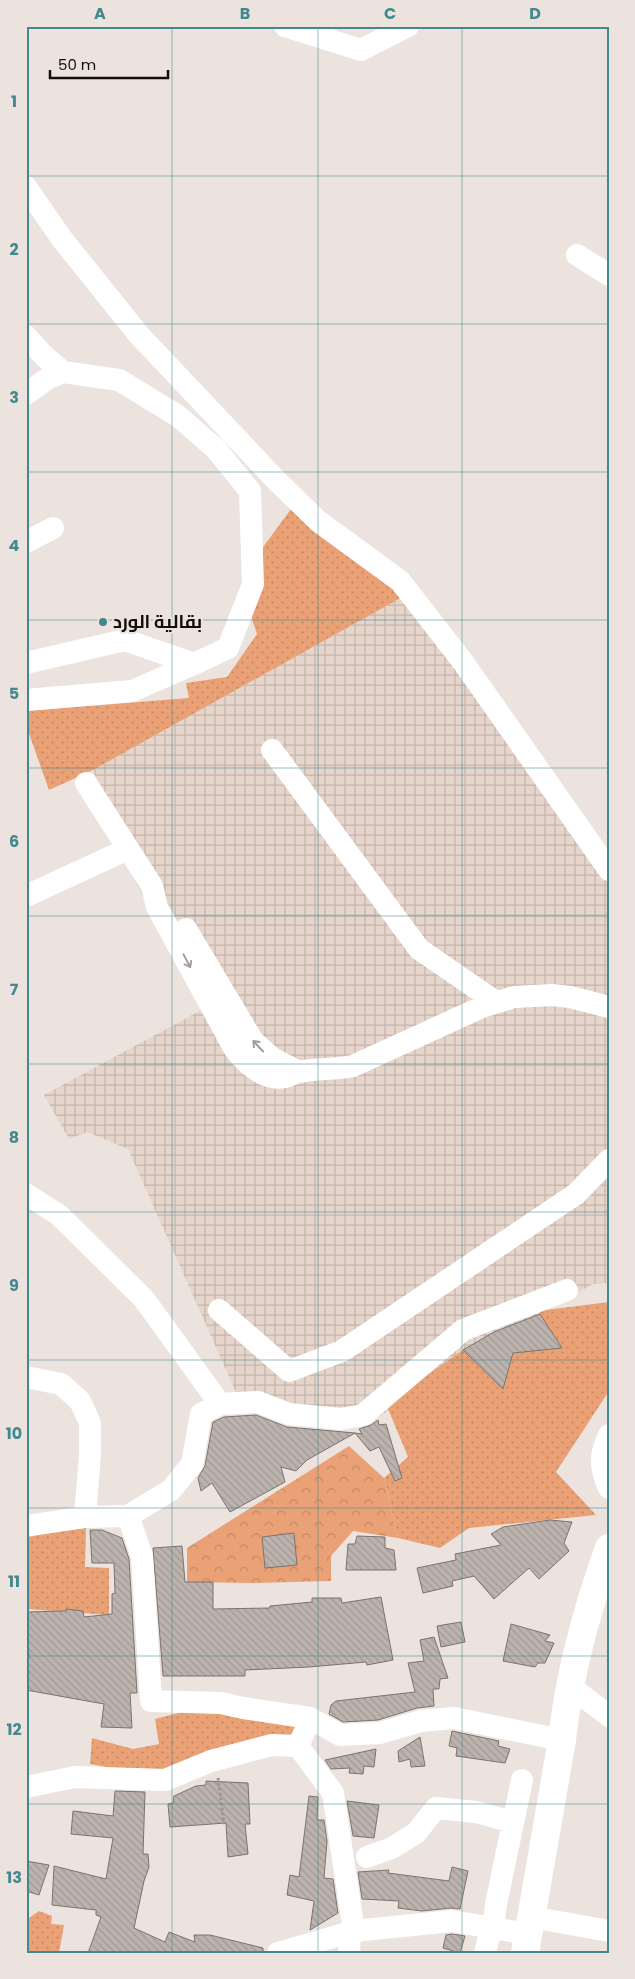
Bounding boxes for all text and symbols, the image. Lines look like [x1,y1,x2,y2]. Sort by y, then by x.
text: A [94,2,106,25]
text: B [240,2,250,25]
text: C [384,2,396,25]
text: D [529,2,541,25]
scale bar [50,48,168,80]
text: 50 m [58,54,96,75]
text: 1 [11,90,17,113]
text: 2 [9,238,19,261]
text: 3 [9,386,19,409]
text: 4 [9,534,20,557]
place label: بقالية الورد [113,609,202,634]
marker: بقالية الورد [97,616,109,628]
text: 5 [9,682,19,705]
text: 6 [9,830,19,853]
one-way arrow [182,954,192,969]
text: 7 [10,978,19,1001]
one-way arrow [252,1039,264,1052]
text: 8 [9,1126,19,1149]
text: 9 [9,1274,19,1297]
text: 10 [6,1422,22,1445]
text: 11 [8,1570,20,1593]
text: 12 [6,1718,22,1741]
text: 13 [6,1866,22,1889]

